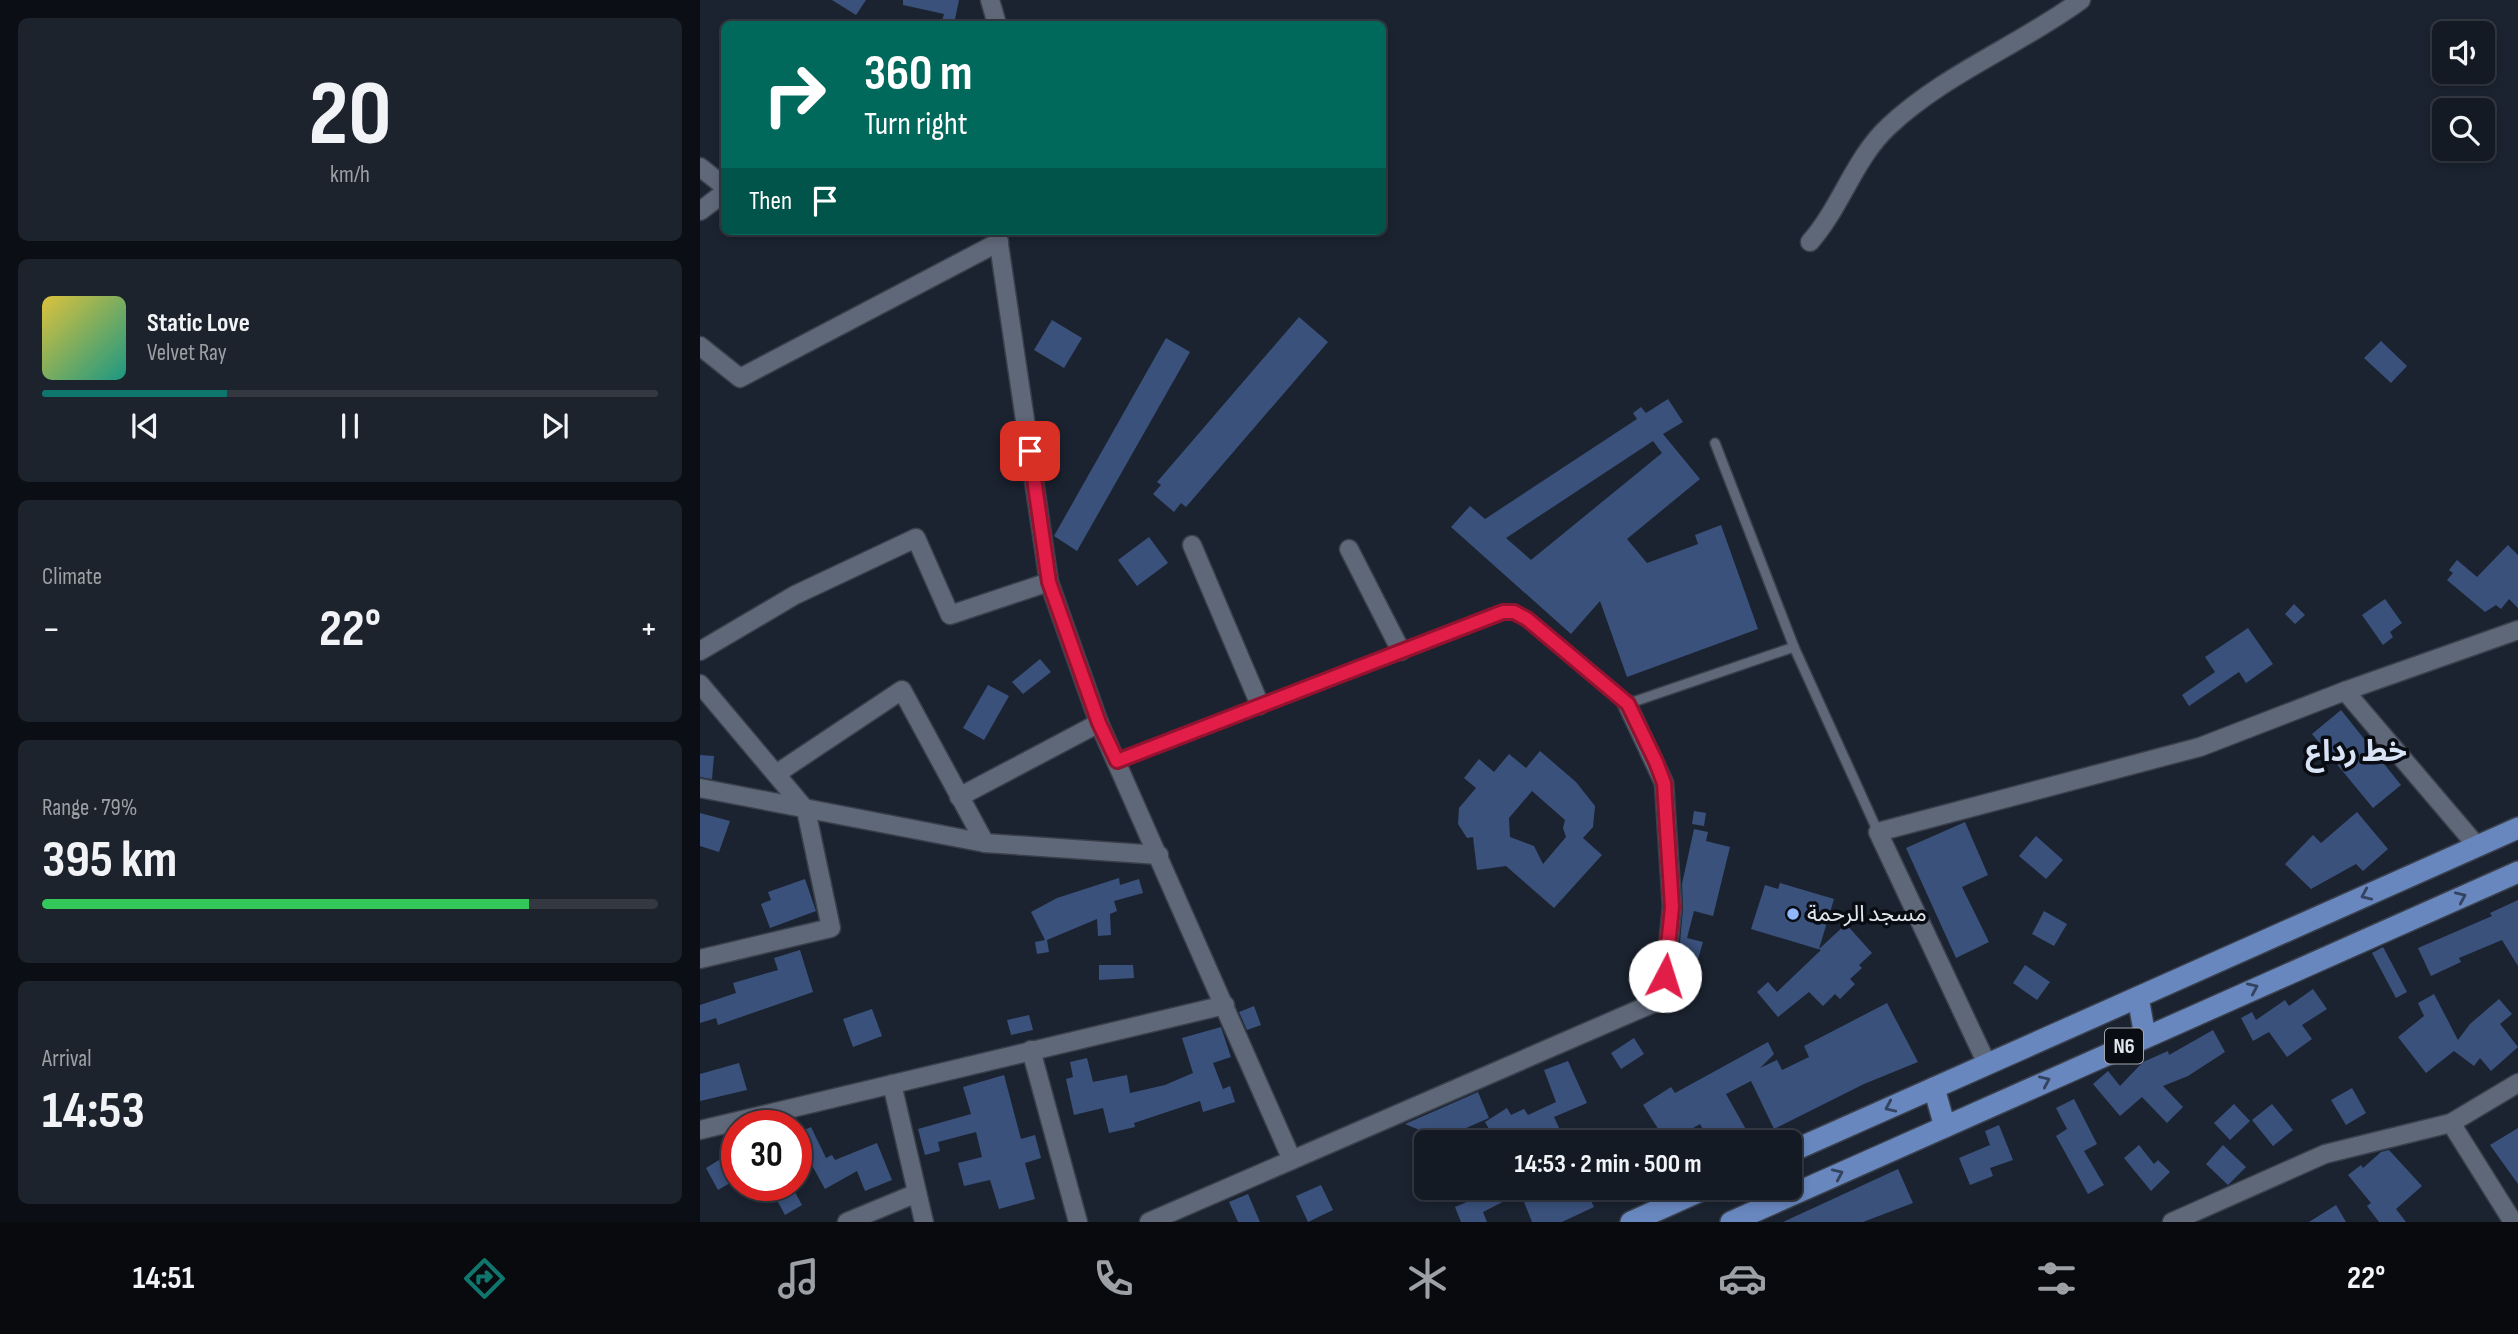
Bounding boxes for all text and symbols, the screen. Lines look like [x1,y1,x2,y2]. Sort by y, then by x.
map controls [2432,21,2495,161]
button: sound [2432,21,2495,84]
text: 360 m [864,45,972,104]
icon: right [749,49,840,140]
text: 20 [308,61,392,170]
button: search [2432,98,2495,161]
text: Turn right [864,105,968,144]
text: km/h [330,161,370,189]
icon: arrive [806,182,844,220]
text: Then [749,186,792,217]
text: Static Love [147,308,250,339]
text: Velvet Ray [147,339,227,367]
icon: previous [126,407,164,445]
icon: pause [331,407,369,445]
icon: next [536,407,574,445]
pin [1000,421,1060,481]
icon: arrive [1011,432,1049,470]
text: Climate [42,563,102,591]
text: 22° [319,598,381,661]
text: − [42,607,61,652]
text: + [639,607,658,652]
district label: خط رداع [2305,734,2407,773]
text: Range · 79% [42,794,137,822]
text: 395 km [42,829,177,892]
one-way arrow [2361,887,2373,901]
one-way arrow [2454,891,2466,905]
place label: مسجد الرحمة [1807,900,1927,928]
marker: مسجد الرحمة [1785,906,1801,922]
position arrow [1628,939,1702,1013]
one-way arrow [2246,982,2258,996]
road number: N6 [2105,1028,2143,1064]
text: Arrival [42,1045,91,1073]
one-way arrow [2038,1075,2051,1089]
text: 14:53 [42,1080,145,1143]
one-way arrow [1884,1099,1897,1113]
speed limit sign: 30 [721,1110,812,1201]
text: 14:53 · 2 min · 500 m [1514,1149,1702,1180]
one-way arrow [1831,1168,1843,1182]
icon: directions [460,1254,509,1303]
icon: music [774,1254,823,1303]
icon: phone [1089,1254,1138,1303]
icon: climate [1403,1254,1452,1303]
icon: car [1718,1254,1767,1303]
icon: filters [2032,1254,2081,1303]
text: 14:51 [133,1259,194,1298]
text: 22° [2347,1259,2385,1298]

